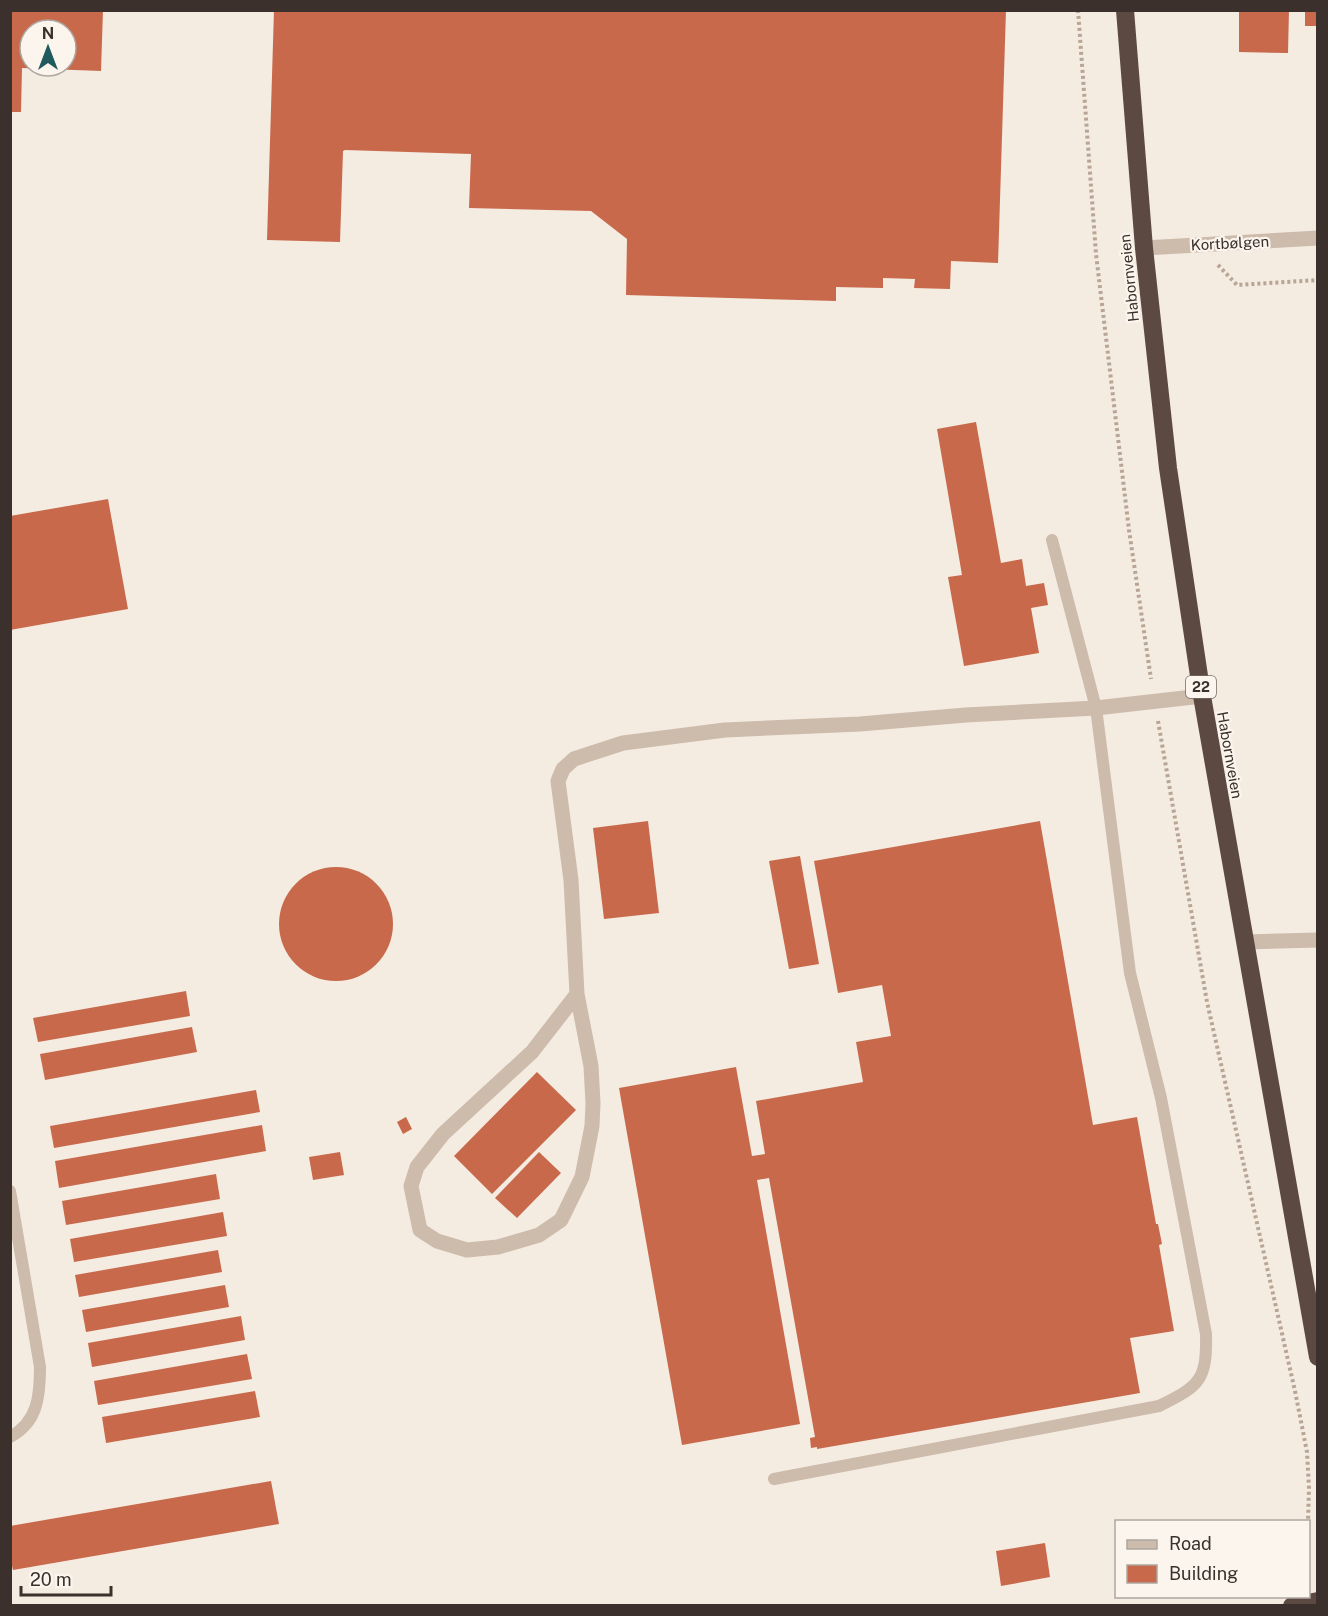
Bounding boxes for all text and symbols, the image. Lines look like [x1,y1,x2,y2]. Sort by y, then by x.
north arrow [18,18,78,78]
text: N [42,24,54,43]
street label: Kortbølgen [1190,232,1270,254]
street label: Habornveien [1116,233,1142,323]
road number: 22 [1186,676,1216,698]
street label: Habornveien [1214,710,1246,800]
legend [1115,1520,1310,1598]
text: Road [1169,1533,1212,1554]
scale bar [21,1559,111,1597]
text: Building [1169,1563,1238,1584]
text: 20 m [30,1569,72,1590]

